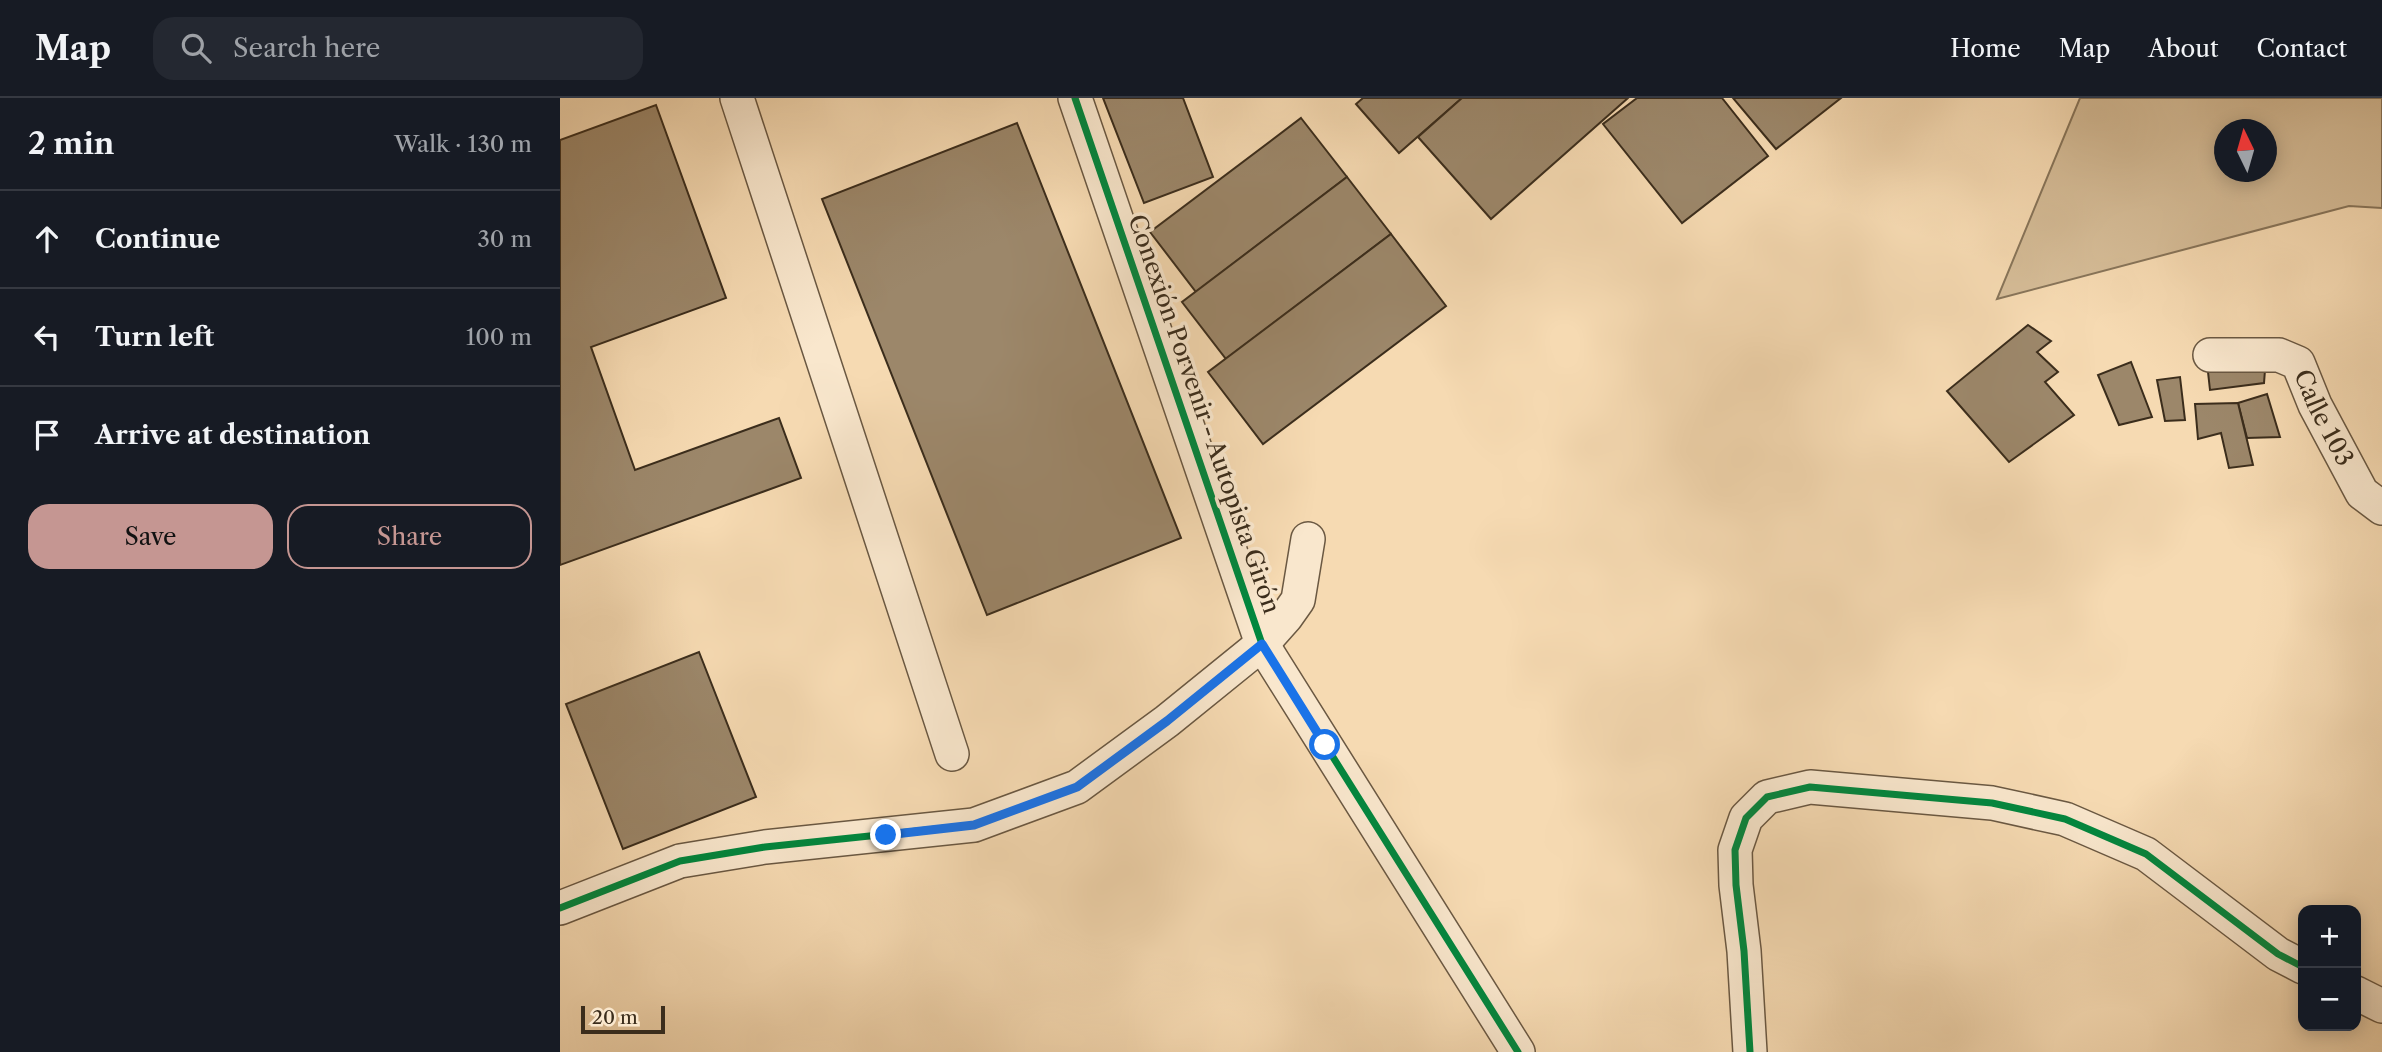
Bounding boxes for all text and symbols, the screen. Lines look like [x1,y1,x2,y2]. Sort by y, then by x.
search box [153,17,643,80]
text: Map [35,28,111,69]
icon: search [177,29,215,67]
text: Search here [233,32,380,64]
text: Home [1950,34,2021,63]
text: Map [2059,34,2110,63]
text: About [2148,34,2219,63]
text: Contact [2257,34,2347,63]
north arrow [2214,119,2277,182]
text: 2 min [28,125,114,162]
text: Walk · 130 m [394,130,532,158]
street label: Conexión Porvenir - Autopista Girón [1122,211,1287,617]
icon: ahead [28,220,66,258]
text: Continue [95,223,220,255]
text: 30 m [477,225,532,253]
icon: left [28,318,66,356]
text: Turn left [95,321,214,353]
text: 100 m [466,323,532,351]
street label: Calle 103 [2288,365,2360,471]
icon: arrive [28,416,66,454]
text: Arrive at destination [95,419,370,451]
button: Save [28,504,273,569]
button: Share [287,504,532,569]
route start [1309,729,1340,760]
route end [870,819,901,850]
map controls [2298,905,2361,1031]
button: + [2298,905,2361,968]
button: − [2298,968,2361,1031]
scale bar [581,1003,665,1035]
text: 20 m [592,1006,638,1029]

